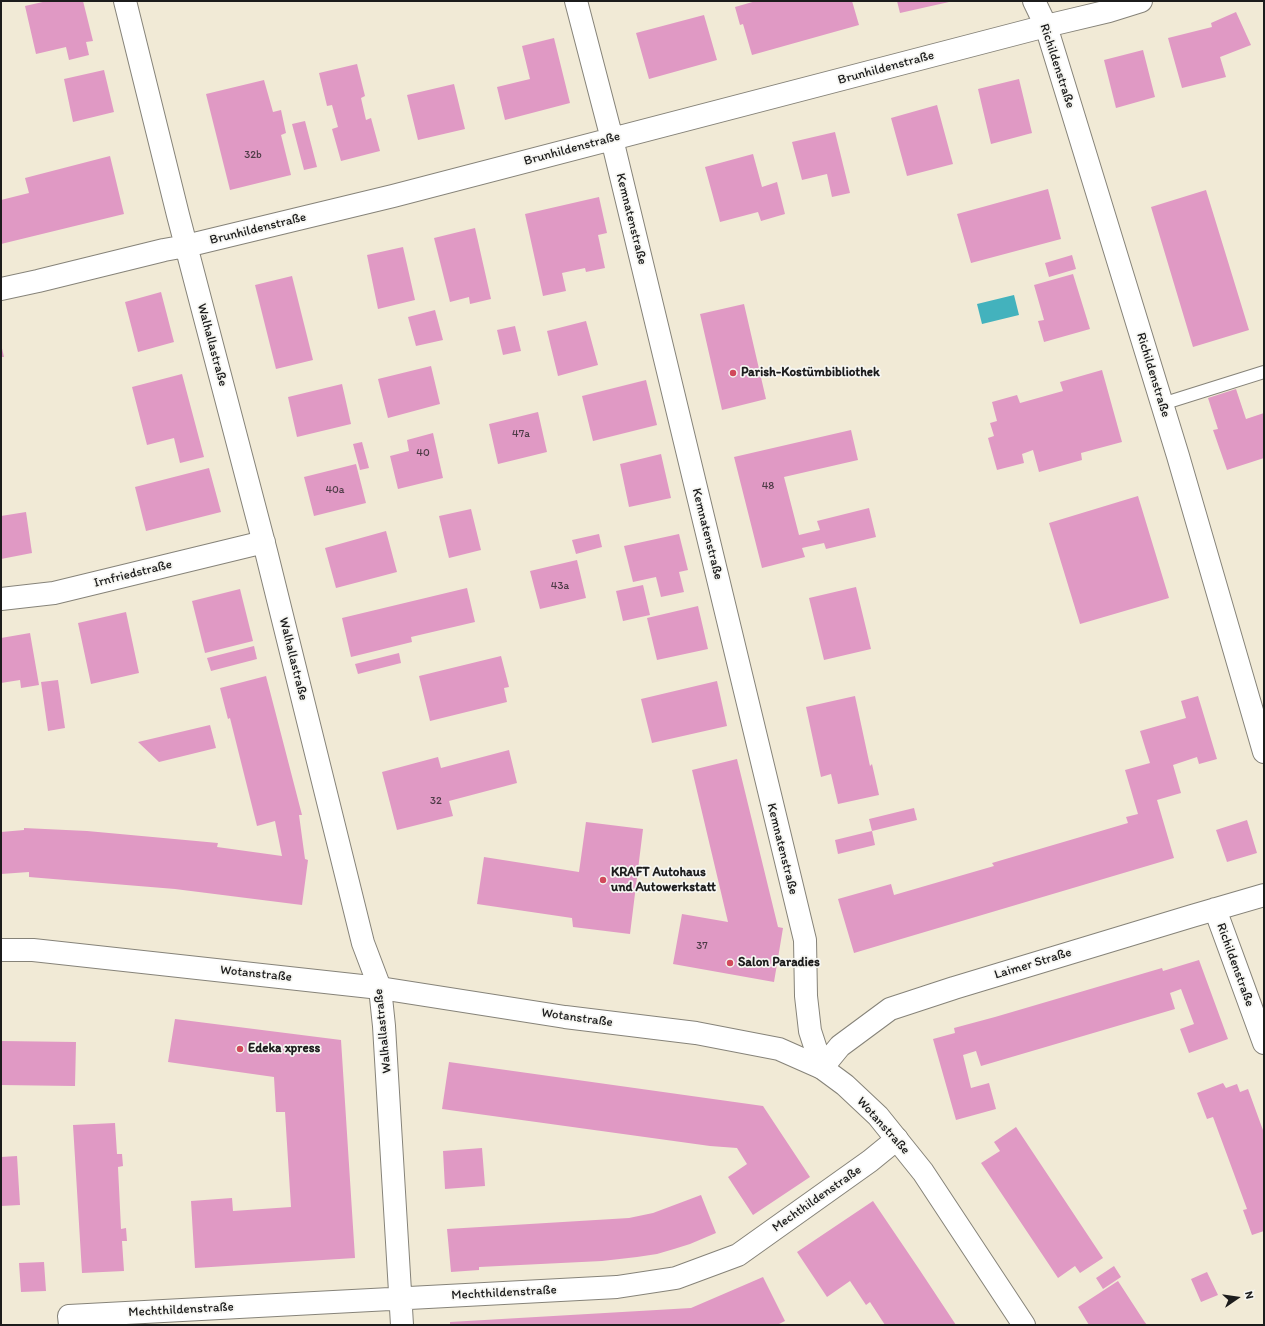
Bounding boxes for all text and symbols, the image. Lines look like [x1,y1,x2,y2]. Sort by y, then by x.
street label: Richildenstraße [1036,22,1078,110]
street label: Brunhildenstraße [836,48,936,88]
street label: Brunhildenstraße [522,129,622,169]
house number: 32b [244,148,262,162]
street label: Kemnatenstraße [612,172,650,266]
street label: Brunhildenstraße [208,209,308,249]
street label: Walhallastraße [193,302,231,388]
street label: Richildenstraße [1133,331,1173,419]
place label: Parish-Kostümbibliothek [741,365,880,381]
marker: Parish-Kostümbibliothek [728,368,738,378]
house number: 47a [512,427,530,441]
house number: 40 [416,446,430,460]
house number: 48 [762,479,774,493]
house number: 40a [325,483,345,497]
street label: Kemnatenstraße [688,487,726,581]
street label: Irnfriedstraße [92,557,174,591]
house number: 43a [551,579,569,593]
street label: Walhallastraße [275,616,311,702]
house number: 32 [430,794,442,808]
street label: Kemnatenstraße [763,802,801,896]
place label: KRAFT Autohaus und Autowerkstatt [611,865,716,896]
marker: KRAFT Autohaus und Autowerkstatt [598,875,608,885]
street label: Richildenstraße [1213,921,1257,1009]
house number: 37 [696,939,708,953]
street label: Laimer Straße [993,945,1073,983]
place label: Salon Paradies [738,955,820,971]
marker: Salon Paradies [725,958,735,968]
street label: Wotanstraße [219,962,293,986]
street label: Walhallastraße [371,988,395,1074]
street label: Wotanstraße [540,1005,614,1031]
place label: Edeka xpress [248,1041,320,1057]
marker: Edeka xpress [235,1044,245,1054]
street label: Wotanstraße [853,1094,913,1158]
street label: Mechthildenstraße [769,1162,865,1236]
north arrow [1217,1278,1257,1318]
street label: Mechthildenstraße [451,1282,557,1304]
text: N [1242,1290,1256,1300]
street label: Mechthildenstraße [128,1299,234,1321]

